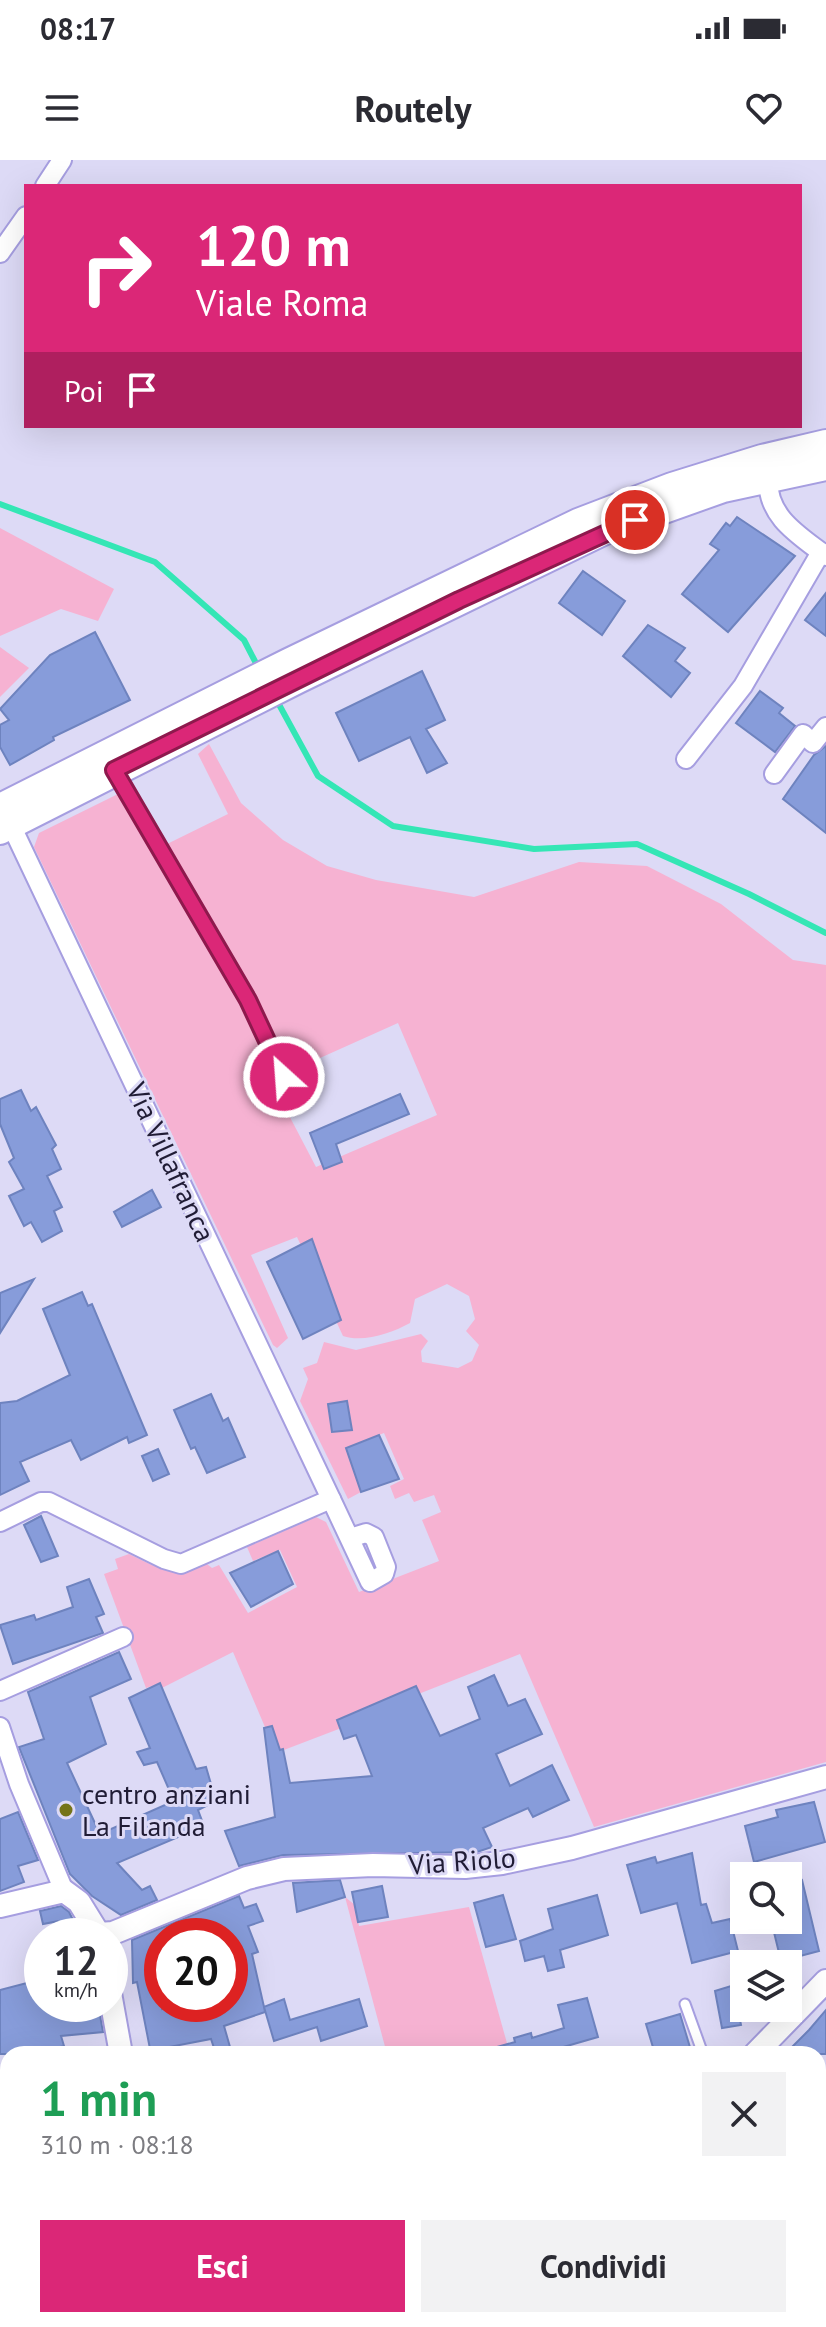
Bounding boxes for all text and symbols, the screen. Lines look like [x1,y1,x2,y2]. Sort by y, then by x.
text: 08:17 [40,9,116,48]
text: Routely [354,85,472,132]
icon: menu [40,86,84,130]
icon: heart [742,86,786,130]
text: 120 m [196,209,351,281]
icon: right [64,216,168,320]
text: Viale Roma [196,279,368,326]
icon: arrive [120,368,164,412]
text: Poi [64,371,104,410]
pin [601,486,669,554]
icon: arrive [613,498,657,542]
position arrow [242,1035,326,1119]
street label: Via Villafranca [118,1075,225,1247]
place label: centro anziani La Filanda [82,1775,251,1844]
marker: centro anziani La Filanda [57,1801,75,1819]
street label: Via Riolo [406,1838,517,1883]
map controls [730,1862,802,2022]
button: search [730,1862,802,1934]
speed limit sign: 20 [144,1918,248,2022]
text: 12 [53,1934,99,1986]
button: layers [730,1950,802,2022]
text: km/h [54,1977,98,2003]
text: 1 min [40,2067,157,2129]
button: close [702,2072,786,2156]
text: 310 m · 08:18 [40,2128,194,2161]
button: Esci [40,2220,405,2312]
button: Condividi [421,2220,786,2312]

